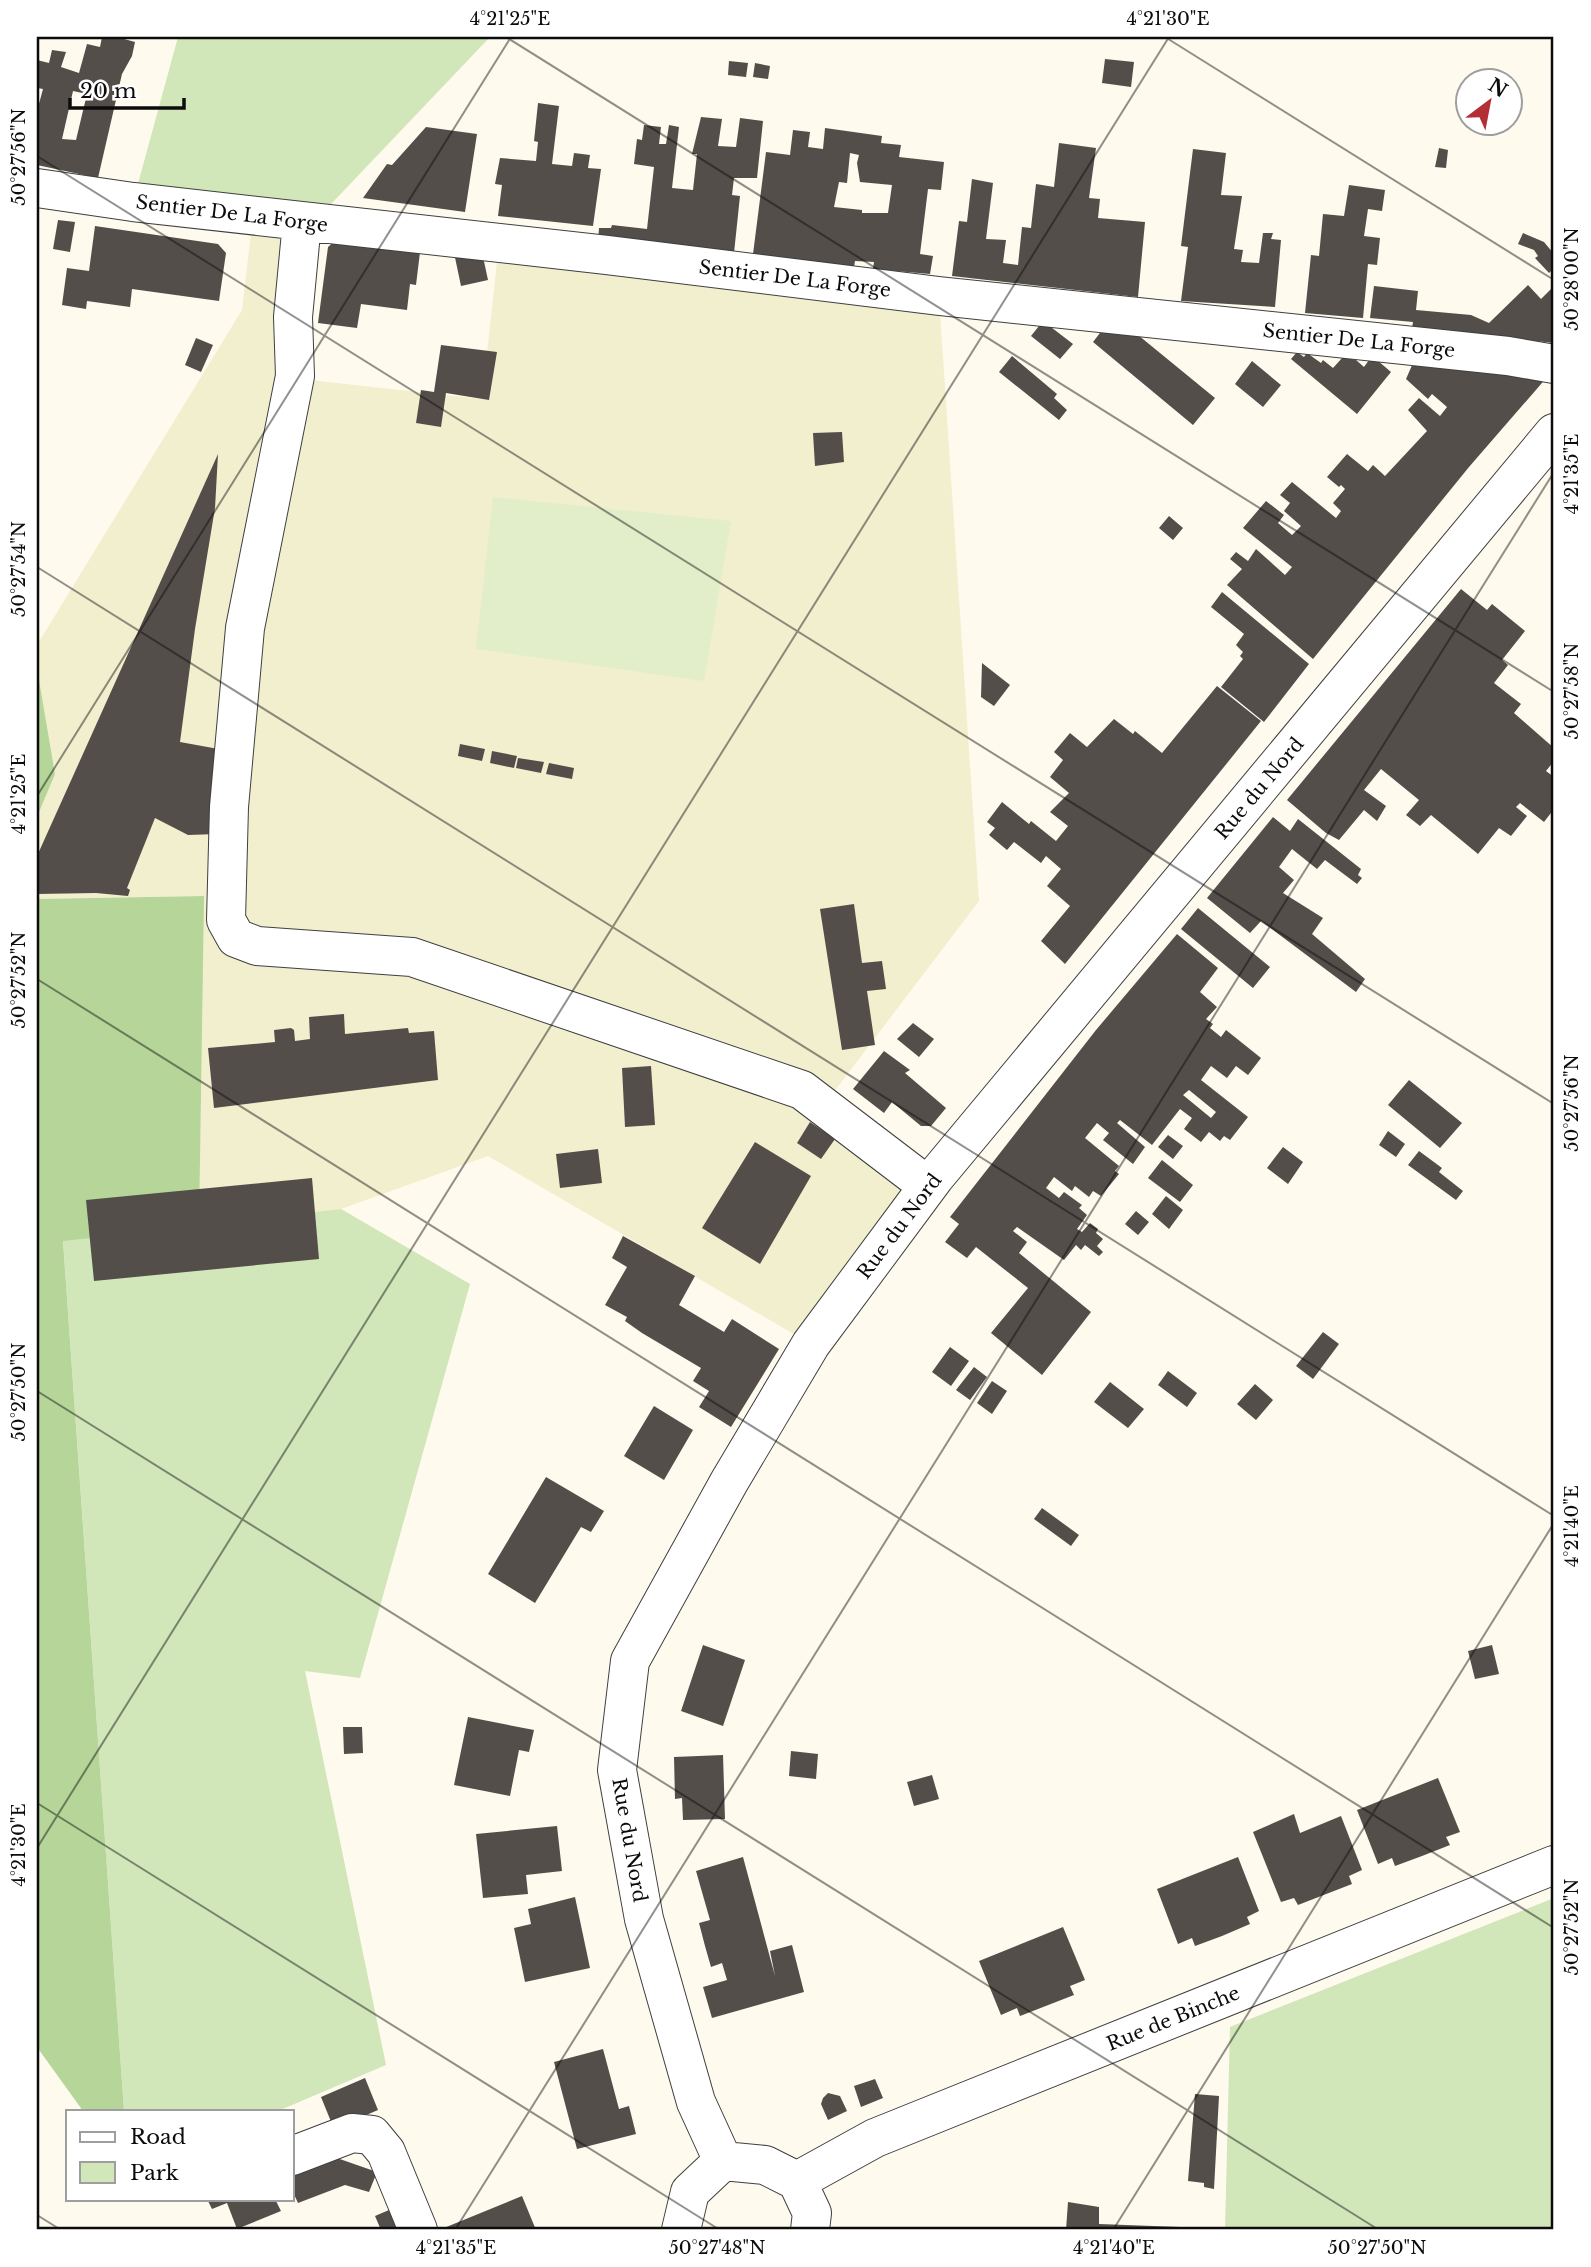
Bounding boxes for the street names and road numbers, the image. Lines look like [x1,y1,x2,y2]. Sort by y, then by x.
street label: Sentier De La Forge [135,190,329,237]
street label: Sentier De La Forge [698,255,892,302]
street label: Sentier De La Forge [1262,319,1456,362]
street label: Rue du Nord [1210,733,1309,844]
street label: Rue du Nord [852,1169,947,1283]
street label: Rue du Nord [607,1776,652,1904]
street label: Rue de Binche [1103,1981,1243,2056]

